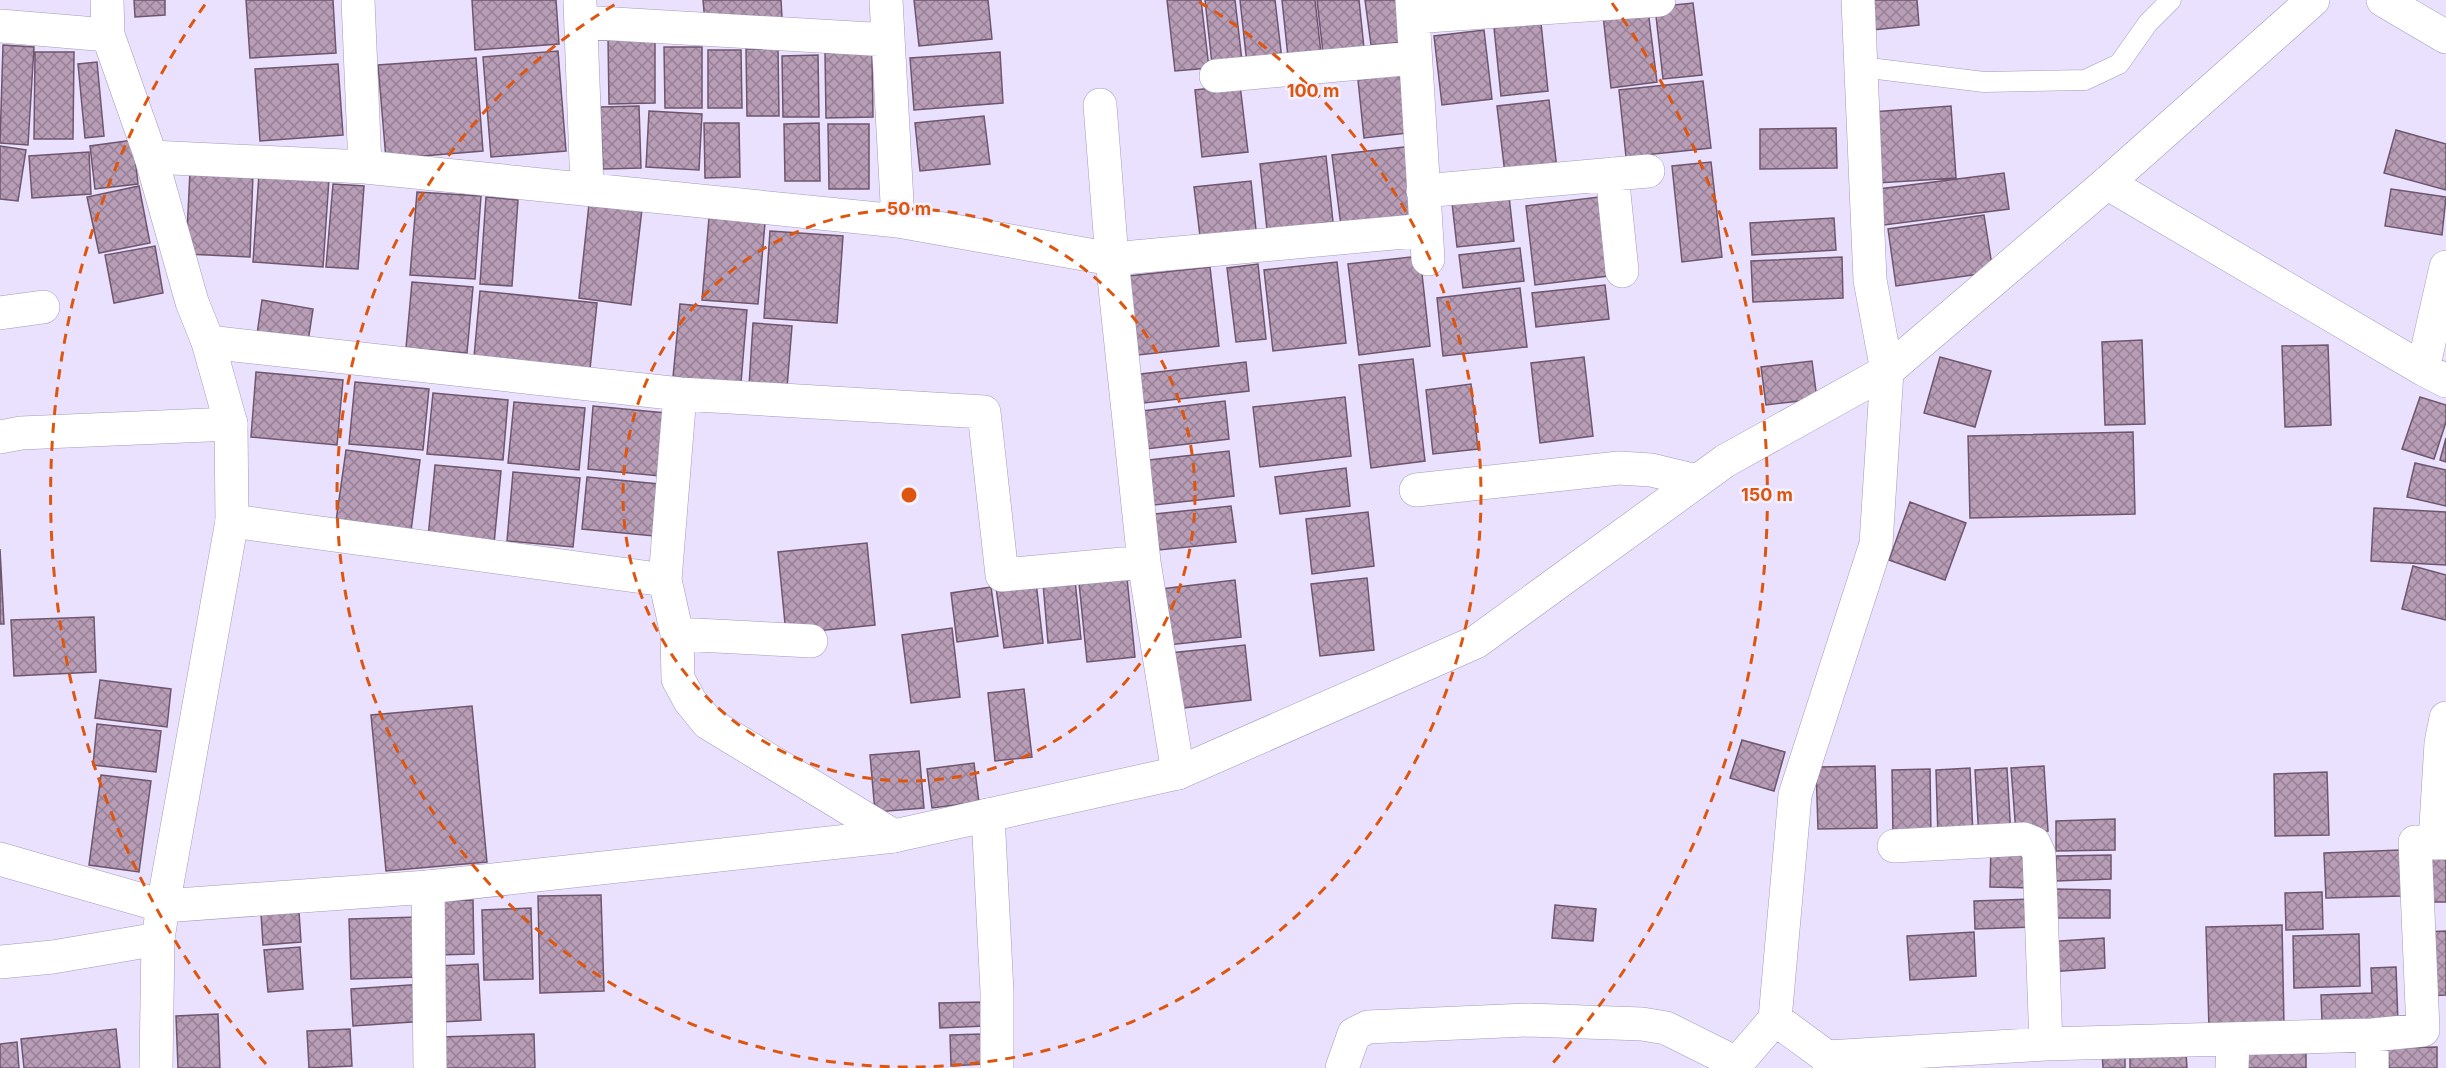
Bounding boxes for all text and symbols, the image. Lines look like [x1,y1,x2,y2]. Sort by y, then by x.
text: 100 m [1287,80,1339,101]
text: 50 m [887,198,931,219]
text: 150 m [1741,484,1793,505]
centre of rings [899,485,919,505]

